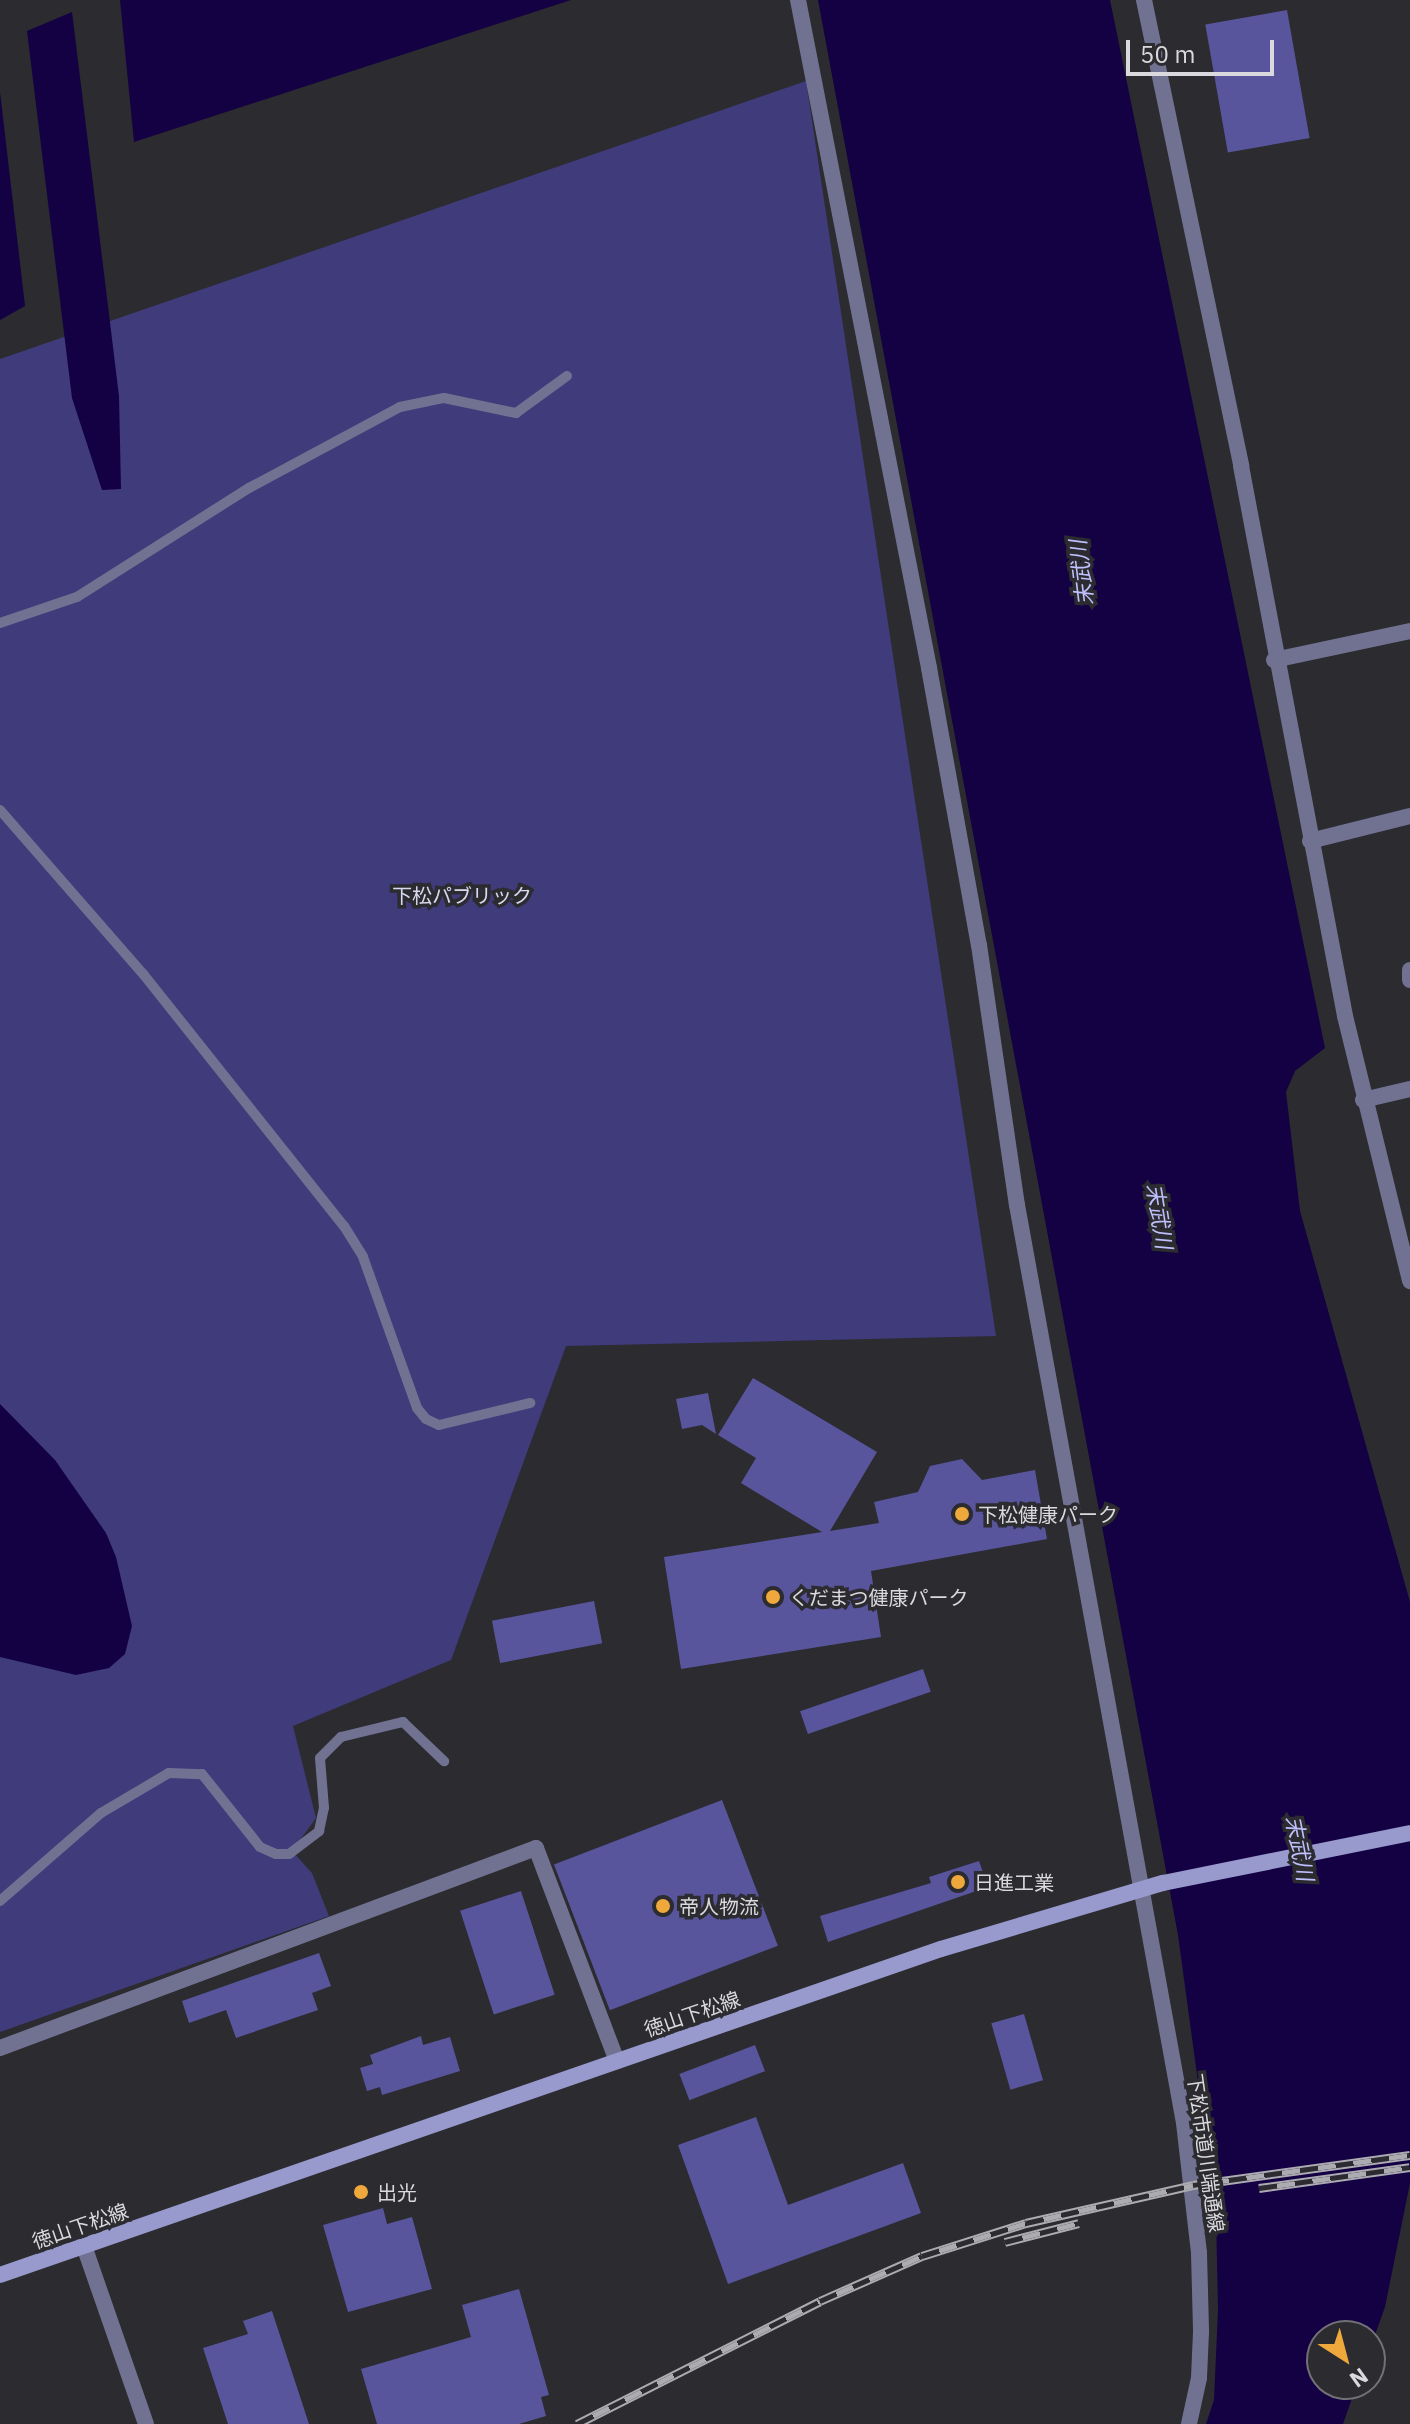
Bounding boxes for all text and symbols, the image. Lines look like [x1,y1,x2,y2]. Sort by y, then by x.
scale bar [1130,24,1278,74]
text: 50 m [1140,38,1195,70]
water label: 末武川 [1064,539,1098,607]
park label: 下松パブリック [392,883,532,907]
water label: 末武川 [1142,1181,1178,1251]
place label: 下松健康パーク [978,1502,1118,1526]
marker: 下松健康パーク [953,1505,971,1523]
place label: くだまつ健康パーク [789,1585,969,1609]
marker: くだまつ健康パーク [764,1588,782,1606]
water label: 末武川 [1281,1813,1319,1883]
place label: 日進工業 [974,1870,1054,1894]
marker: 日進工業 [949,1873,967,1891]
place label: 帝人物流 [679,1894,759,1918]
marker: 帝人物流 [654,1897,672,1915]
street label: 徳山下松線 [641,1986,743,2042]
street label: 下松市道川端通線 [1183,2072,1229,2234]
place label: 出光 [377,2180,417,2204]
marker: 出光 [352,2183,370,2201]
street label: 徳山下松線 [29,2198,131,2254]
north arrow [1306,2320,1386,2400]
text: N [1344,2362,1374,2395]

